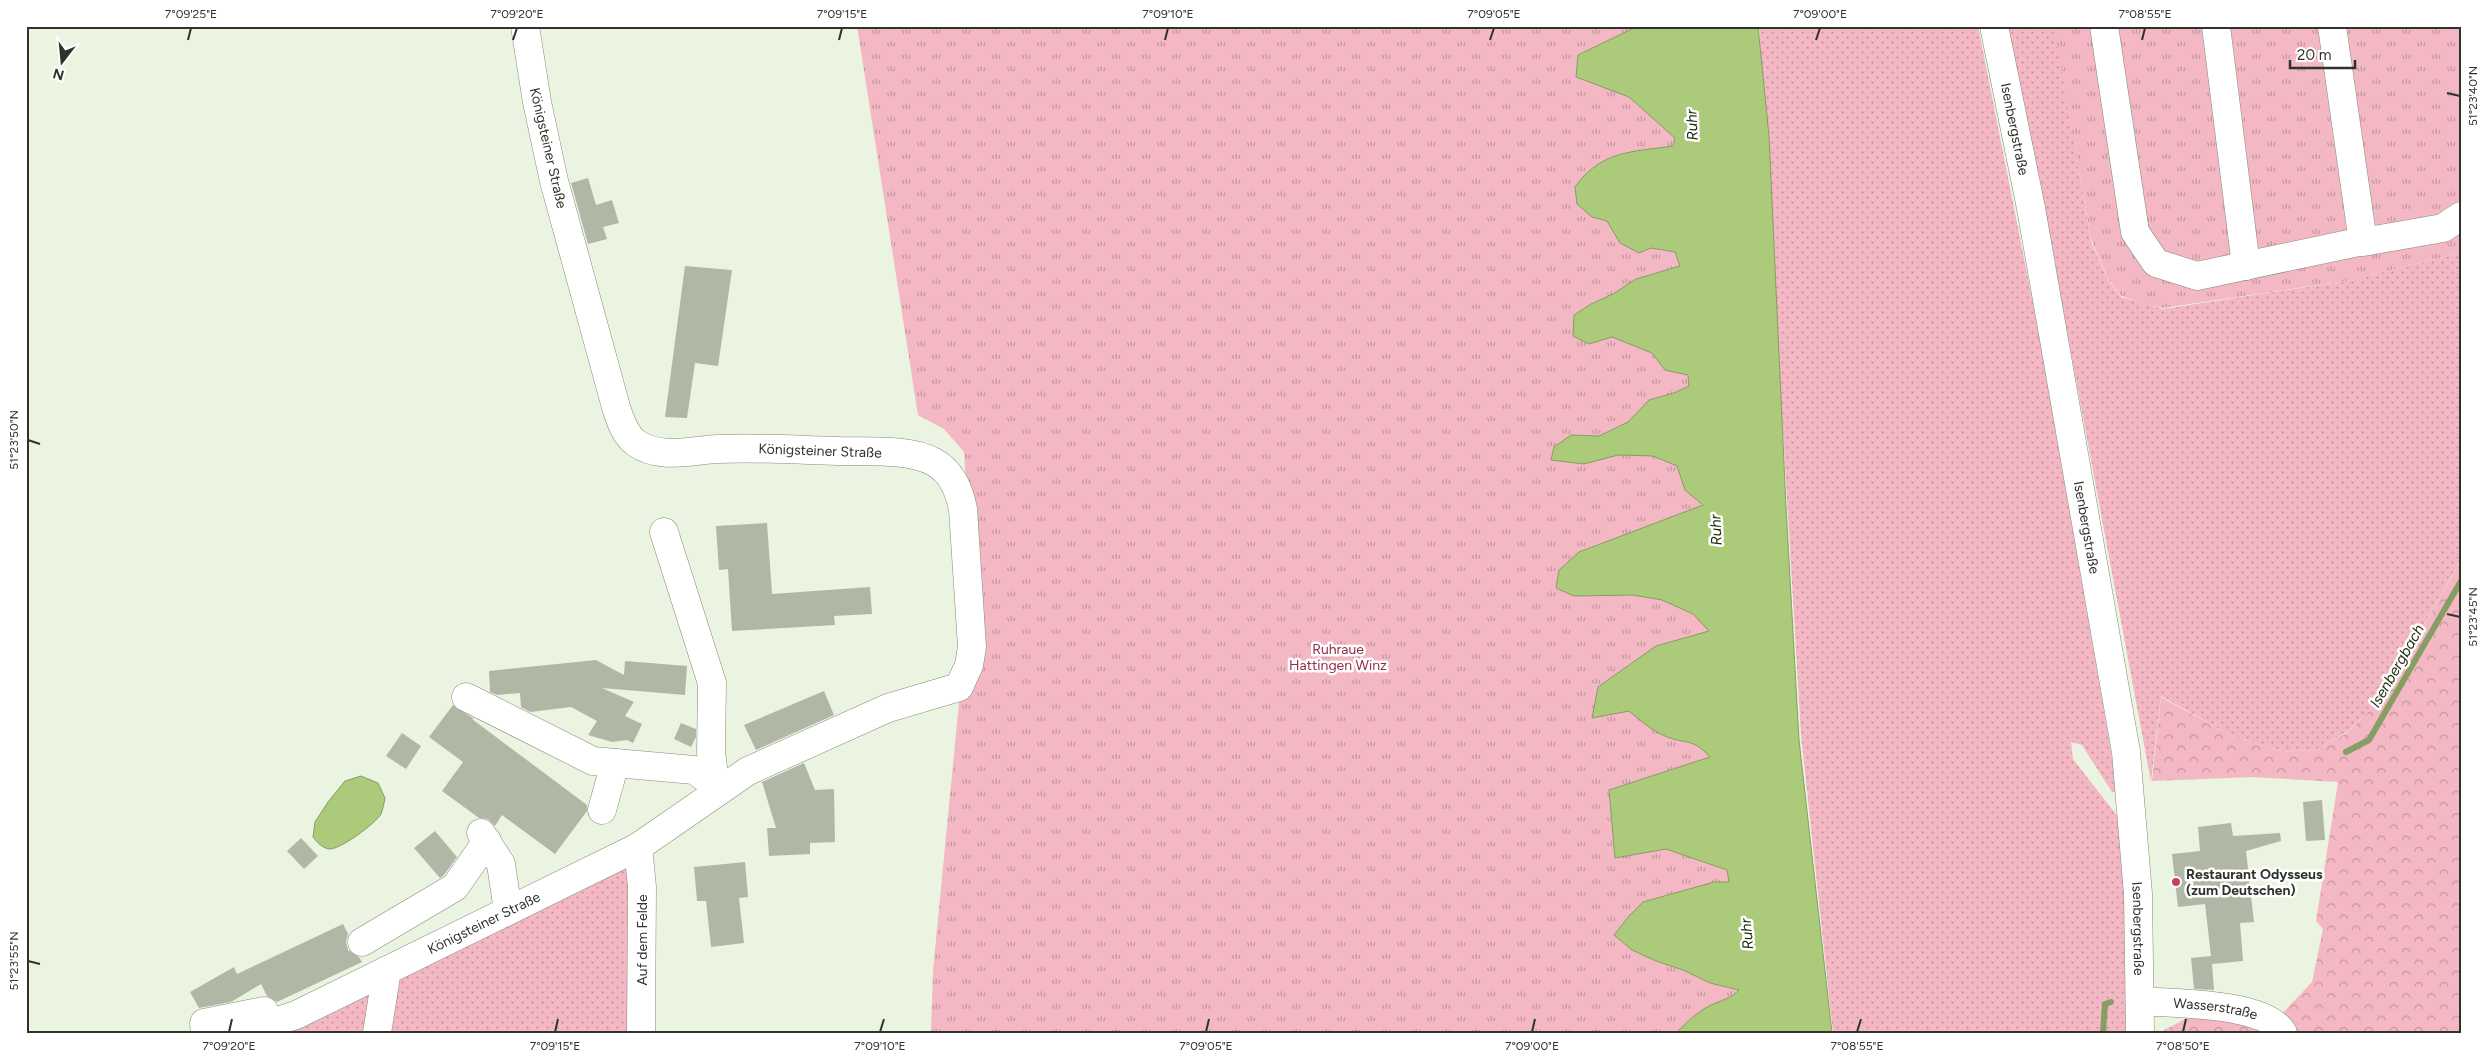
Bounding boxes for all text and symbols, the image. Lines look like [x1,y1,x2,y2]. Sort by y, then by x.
text: 7°09'25"E [165,7,217,21]
text: 7°09'20"E [490,7,544,21]
text: 7°09'15"E [817,7,867,21]
text: 7°09'10"E [1142,7,1194,21]
text: 7°09'05"E [1467,7,1521,21]
text: 7°09'00"E [1793,7,1847,21]
text: 7°08'55"E [2118,7,2172,21]
north arrow [38,38,88,88]
scale bar [2290,38,2354,70]
text: 20 m [2297,46,2331,64]
text: N [51,64,66,84]
text: 51°23'40"N [2466,66,2480,126]
street label: Isenbergstraße [1997,81,2033,177]
street label: Königsteiner Straße [526,86,570,210]
water label: Ruhr [1682,108,1702,141]
text: 51°23'50"N [7,410,21,470]
street label: Königsteiner Straße [758,440,882,462]
street label: Isenbergstraße [2070,480,2103,575]
water label: Ruhr [1706,513,1726,546]
text: 51°23'45"N [2466,587,2480,647]
water label: Isenbergbach [2366,621,2428,711]
park label: Ruhraue Hattingen Winz [1289,641,1387,674]
place label: Restaurant Odysseus (zum Deutschen) [2186,866,2323,899]
marker: Restaurant Odysseus (zum Deutschen) [2170,876,2182,888]
street label: Isenbergstraße [2128,881,2148,976]
street label: Königsteiner Straße [425,888,543,958]
street label: Auf dem Felde [634,894,651,986]
water label: Ruhr [1737,917,1757,950]
text: 51°23'55"N [7,932,21,990]
street label: Wasserstraße [2173,994,2260,1023]
text: 7°09'20"E [202,1039,256,1053]
text: 7°09'15"E [530,1039,580,1053]
text: 7°09'10"E [854,1039,906,1053]
text: 7°09'05"E [1179,1039,1233,1053]
text: 7°09'00"E [1505,1039,1559,1053]
text: 7°08'55"E [1830,1039,1884,1053]
text: 7°08'50"E [2156,1039,2210,1053]

